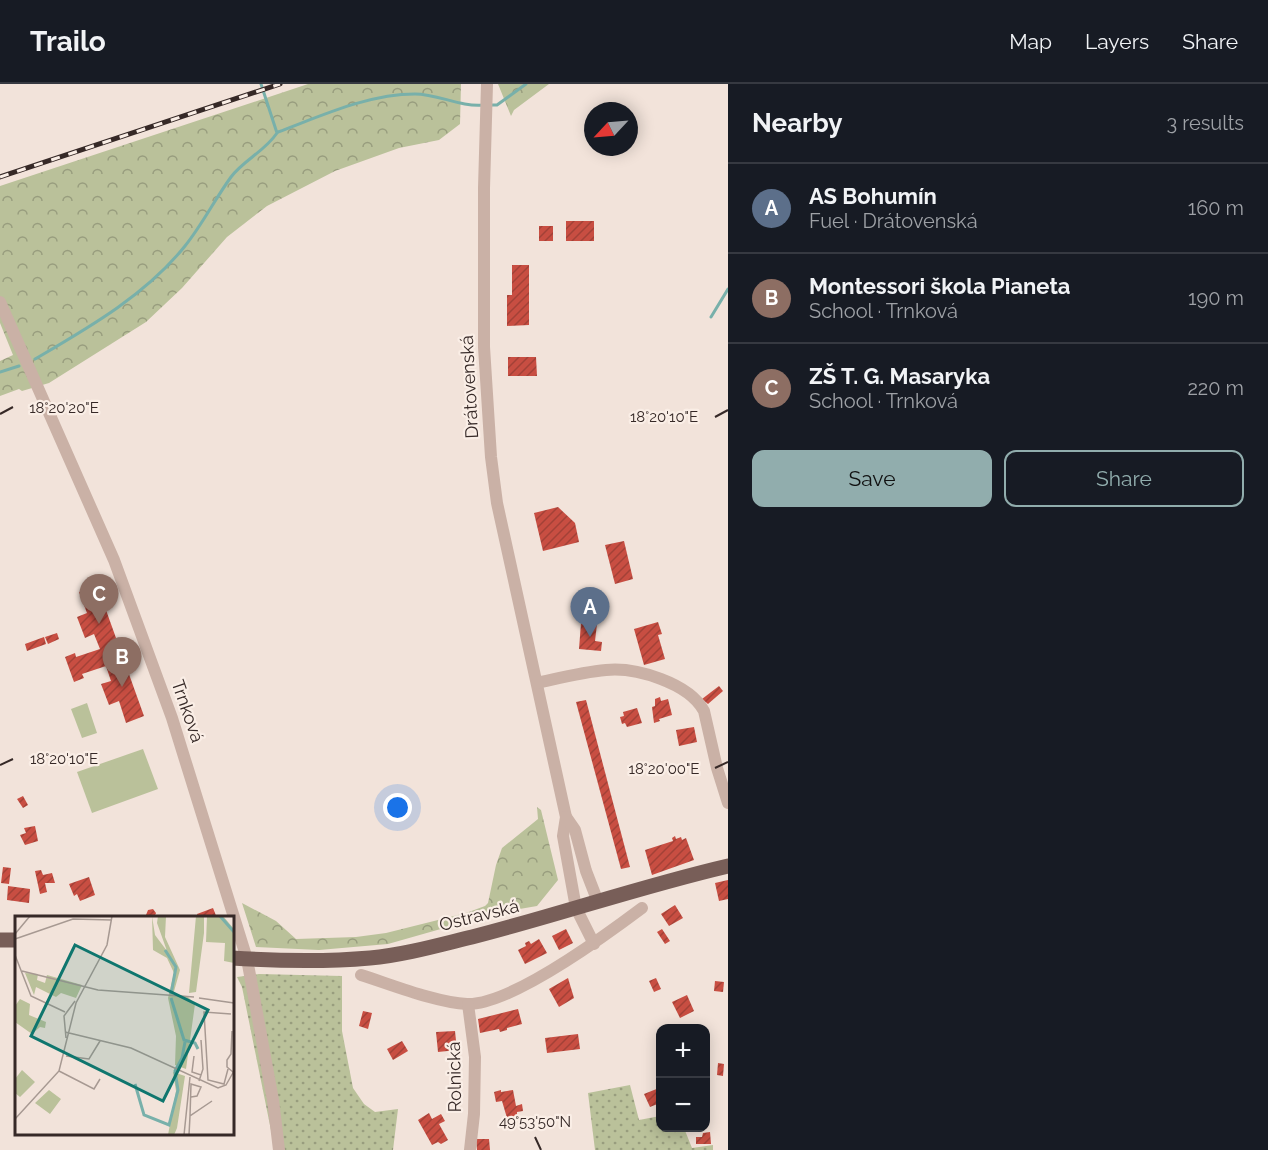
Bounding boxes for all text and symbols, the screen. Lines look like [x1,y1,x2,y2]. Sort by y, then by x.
text: Trailo [30,25,106,58]
text: Map [1009,29,1052,54]
text: Layers [1085,29,1149,54]
text: Share [1182,29,1238,54]
north arrow [584,102,638,156]
text: Nearby [752,108,842,138]
text: 3 results [1166,111,1244,135]
text: AS Bohumín [809,183,937,209]
text: A [765,196,778,220]
text: 160 m [1188,196,1244,220]
text: Fuel · Drátovenská [809,209,978,233]
text: Montessori škola Pianeta [809,273,1071,299]
text: B [765,286,778,310]
text: 190 m [1188,286,1244,310]
text: School · Trnková [809,299,958,323]
street label: Drátovenská [456,335,482,439]
text: ZŠ T. G. Masaryka [809,363,990,389]
text: C [765,376,778,400]
text: 220 m [1187,376,1244,400]
text: School · Trnková [809,389,958,413]
text: 18°20'20"E [29,399,99,417]
text: 18°20'10"E [630,408,698,426]
button: Save [752,450,992,507]
button: Share [1004,450,1244,507]
pin: C [80,574,118,624]
pin: A [570,588,610,637]
pin: B [102,638,142,687]
street label: Trnková [168,677,208,745]
text: 18°20'10"E [30,750,98,768]
text: 18°20'00"E [629,760,699,778]
your location [383,793,412,822]
street label: Ostravská [437,895,521,935]
inset map [15,916,234,1135]
map controls [656,1024,710,1132]
button: + [656,1024,710,1078]
street label: Rolnická [443,1041,465,1113]
button: − [656,1078,710,1132]
text: 49°53'50"N [499,1113,571,1131]

